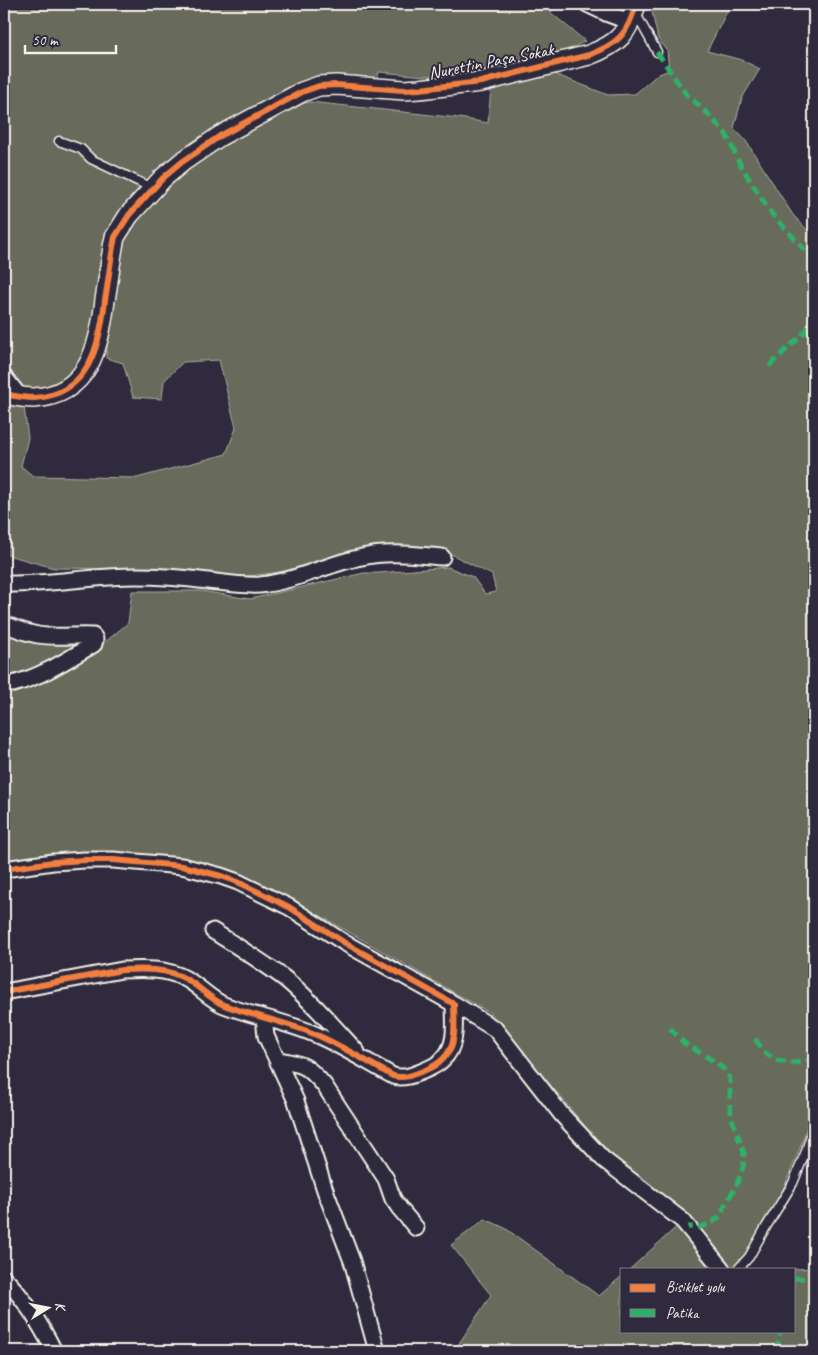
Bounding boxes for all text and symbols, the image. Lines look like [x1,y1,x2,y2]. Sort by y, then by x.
scale bar [25,22,116,54]
text: 50 m [32,31,59,50]
street label: Nurettin Paşa Sokak [427,38,557,84]
legend [620,1268,796,1332]
text: Bisiklet yolu [666,1278,726,1297]
north arrow [22,1282,72,1332]
text: K [51,1301,70,1314]
text: Patika [666,1304,700,1323]

